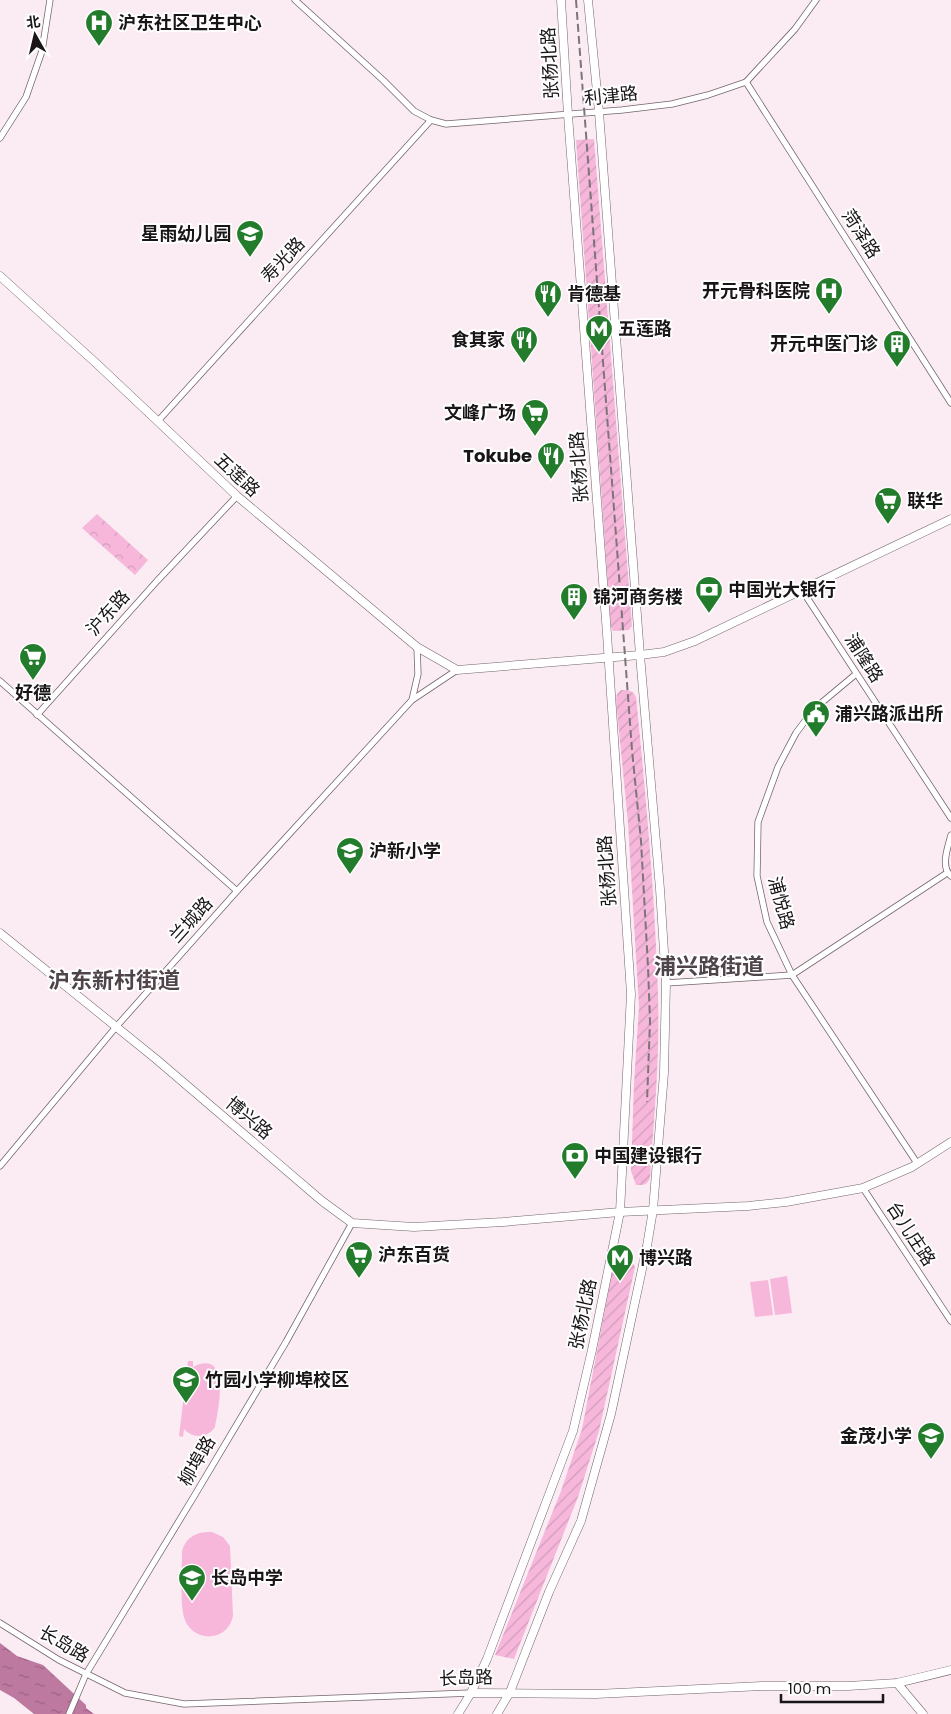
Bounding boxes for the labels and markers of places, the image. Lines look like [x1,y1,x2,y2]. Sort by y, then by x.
hospital icon: 沪东社区卫生中心 [84,8,114,47]
place label: 沪东社区卫生中心 [118,10,262,35]
school or university icon: 星雨幼儿园 [235,219,265,258]
place label: 星雨幼儿园 [141,221,231,246]
hospital icon: 开元骨科医院 [814,276,844,315]
place label: 开元骨科医院 [702,278,810,303]
restaurant icon: 肯德基 [533,279,563,318]
place label: 肯德基 [567,281,621,306]
metro station icon: 五莲路 [584,314,614,353]
place label: 五莲路 [618,316,672,341]
restaurant icon: 食其家 [509,325,539,364]
place label: 食其家 [451,327,505,352]
building icon: 开元中医门诊 [882,329,912,368]
place label: 开元中医门诊 [770,331,878,356]
supermarket icon: 文峰广场 [520,398,550,437]
place label: 文峰广场 [444,400,516,425]
restaurant icon: Tokube [536,441,566,480]
place label: Tokube [463,443,532,468]
supermarket icon: 联华 [873,486,903,525]
place label: 联华 [907,488,943,513]
bank icon: 中国光大银行 [694,575,724,614]
place label: 中国光大银行 [728,577,836,602]
building icon: 锦河商务楼 [559,582,589,621]
place label: 锦河商务楼 [593,584,683,609]
supermarket icon: 好德 [18,642,48,681]
place label: 好德 [15,680,51,705]
public building icon: 浦兴路派出所 [801,699,831,738]
place label: 浦兴路派出所 [835,701,943,726]
school or university icon: 沪新小学 [335,836,365,875]
place label: 沪新小学 [369,838,441,863]
bank icon: 中国建设银行 [560,1141,590,1180]
place label: 中国建设银行 [594,1143,702,1168]
supermarket icon: 沪东百货 [344,1240,374,1279]
place label: 沪东百货 [378,1242,450,1267]
metro station icon: 博兴路 [605,1243,635,1282]
place label: 博兴路 [639,1245,693,1270]
school or university icon: 竹园小学柳埠校区 [171,1365,201,1404]
place label: 竹园小学柳埠校区 [205,1367,349,1392]
school or university icon: 金茂小学 [916,1421,946,1460]
place label: 金茂小学 [840,1423,912,1448]
school or university icon: 长岛中学 [177,1563,207,1602]
place label: 长岛中学 [211,1565,283,1590]

